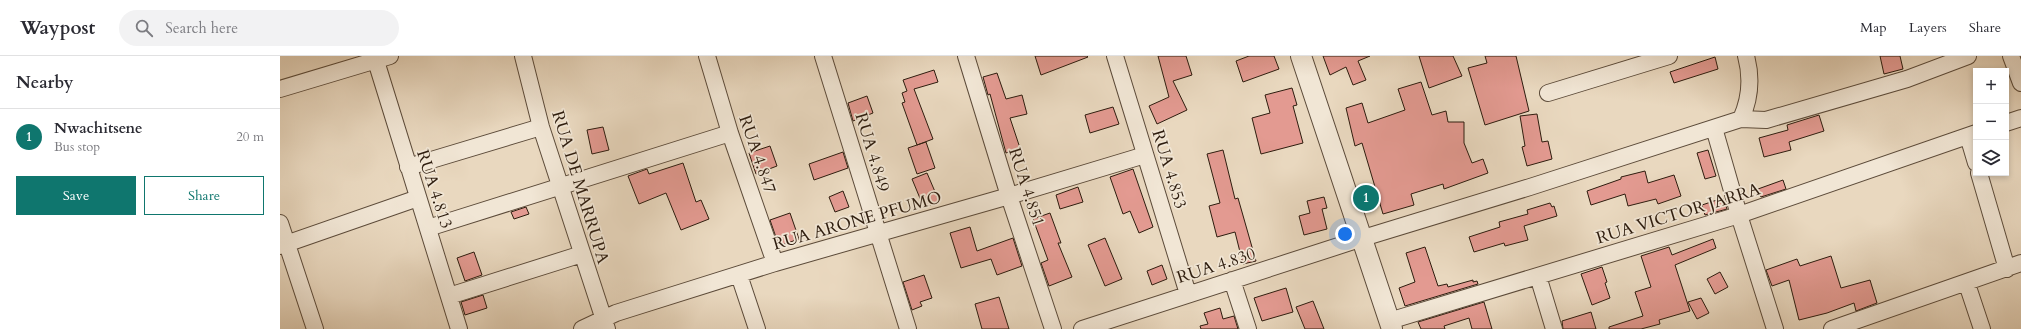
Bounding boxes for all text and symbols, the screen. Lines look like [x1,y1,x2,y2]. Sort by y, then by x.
search box [119,10,399,46]
text: Waypost [20,15,95,41]
icon: search [133,17,155,39]
text: Search here [165,18,238,38]
text: Map [1860,18,1887,37]
text: Layers [1909,18,1947,37]
text: Share [1969,18,2001,37]
map controls [1973,68,2009,176]
button: + [1973,68,2009,104]
text: Nearby [16,71,73,94]
button: − [1973,104,2009,140]
street label: RUA DE MARRUPA [546,108,615,267]
street label: RUA 4.849 [850,110,896,195]
street label: RUA 4.847 [733,112,782,197]
text: Nwachitsene [54,118,143,138]
street label: RUA 4.853 [1147,127,1192,211]
text: 1 [26,128,32,146]
text: 20 m [236,128,264,146]
text: Bus stop [54,138,100,156]
button: layers [1973,140,2009,176]
street label: RUA 4.851 [1003,145,1050,229]
street label: RUA 4.813 [411,147,458,231]
button: Save [16,176,136,215]
button: Share [144,176,264,215]
street label: RUA VICTOR JARRA [1593,177,1764,249]
pin: 1 [1353,183,1379,213]
street label: RUA ARONE PFUMO [770,185,944,256]
your location [1335,224,1355,244]
street label: RUA 4.830 [1174,242,1259,289]

